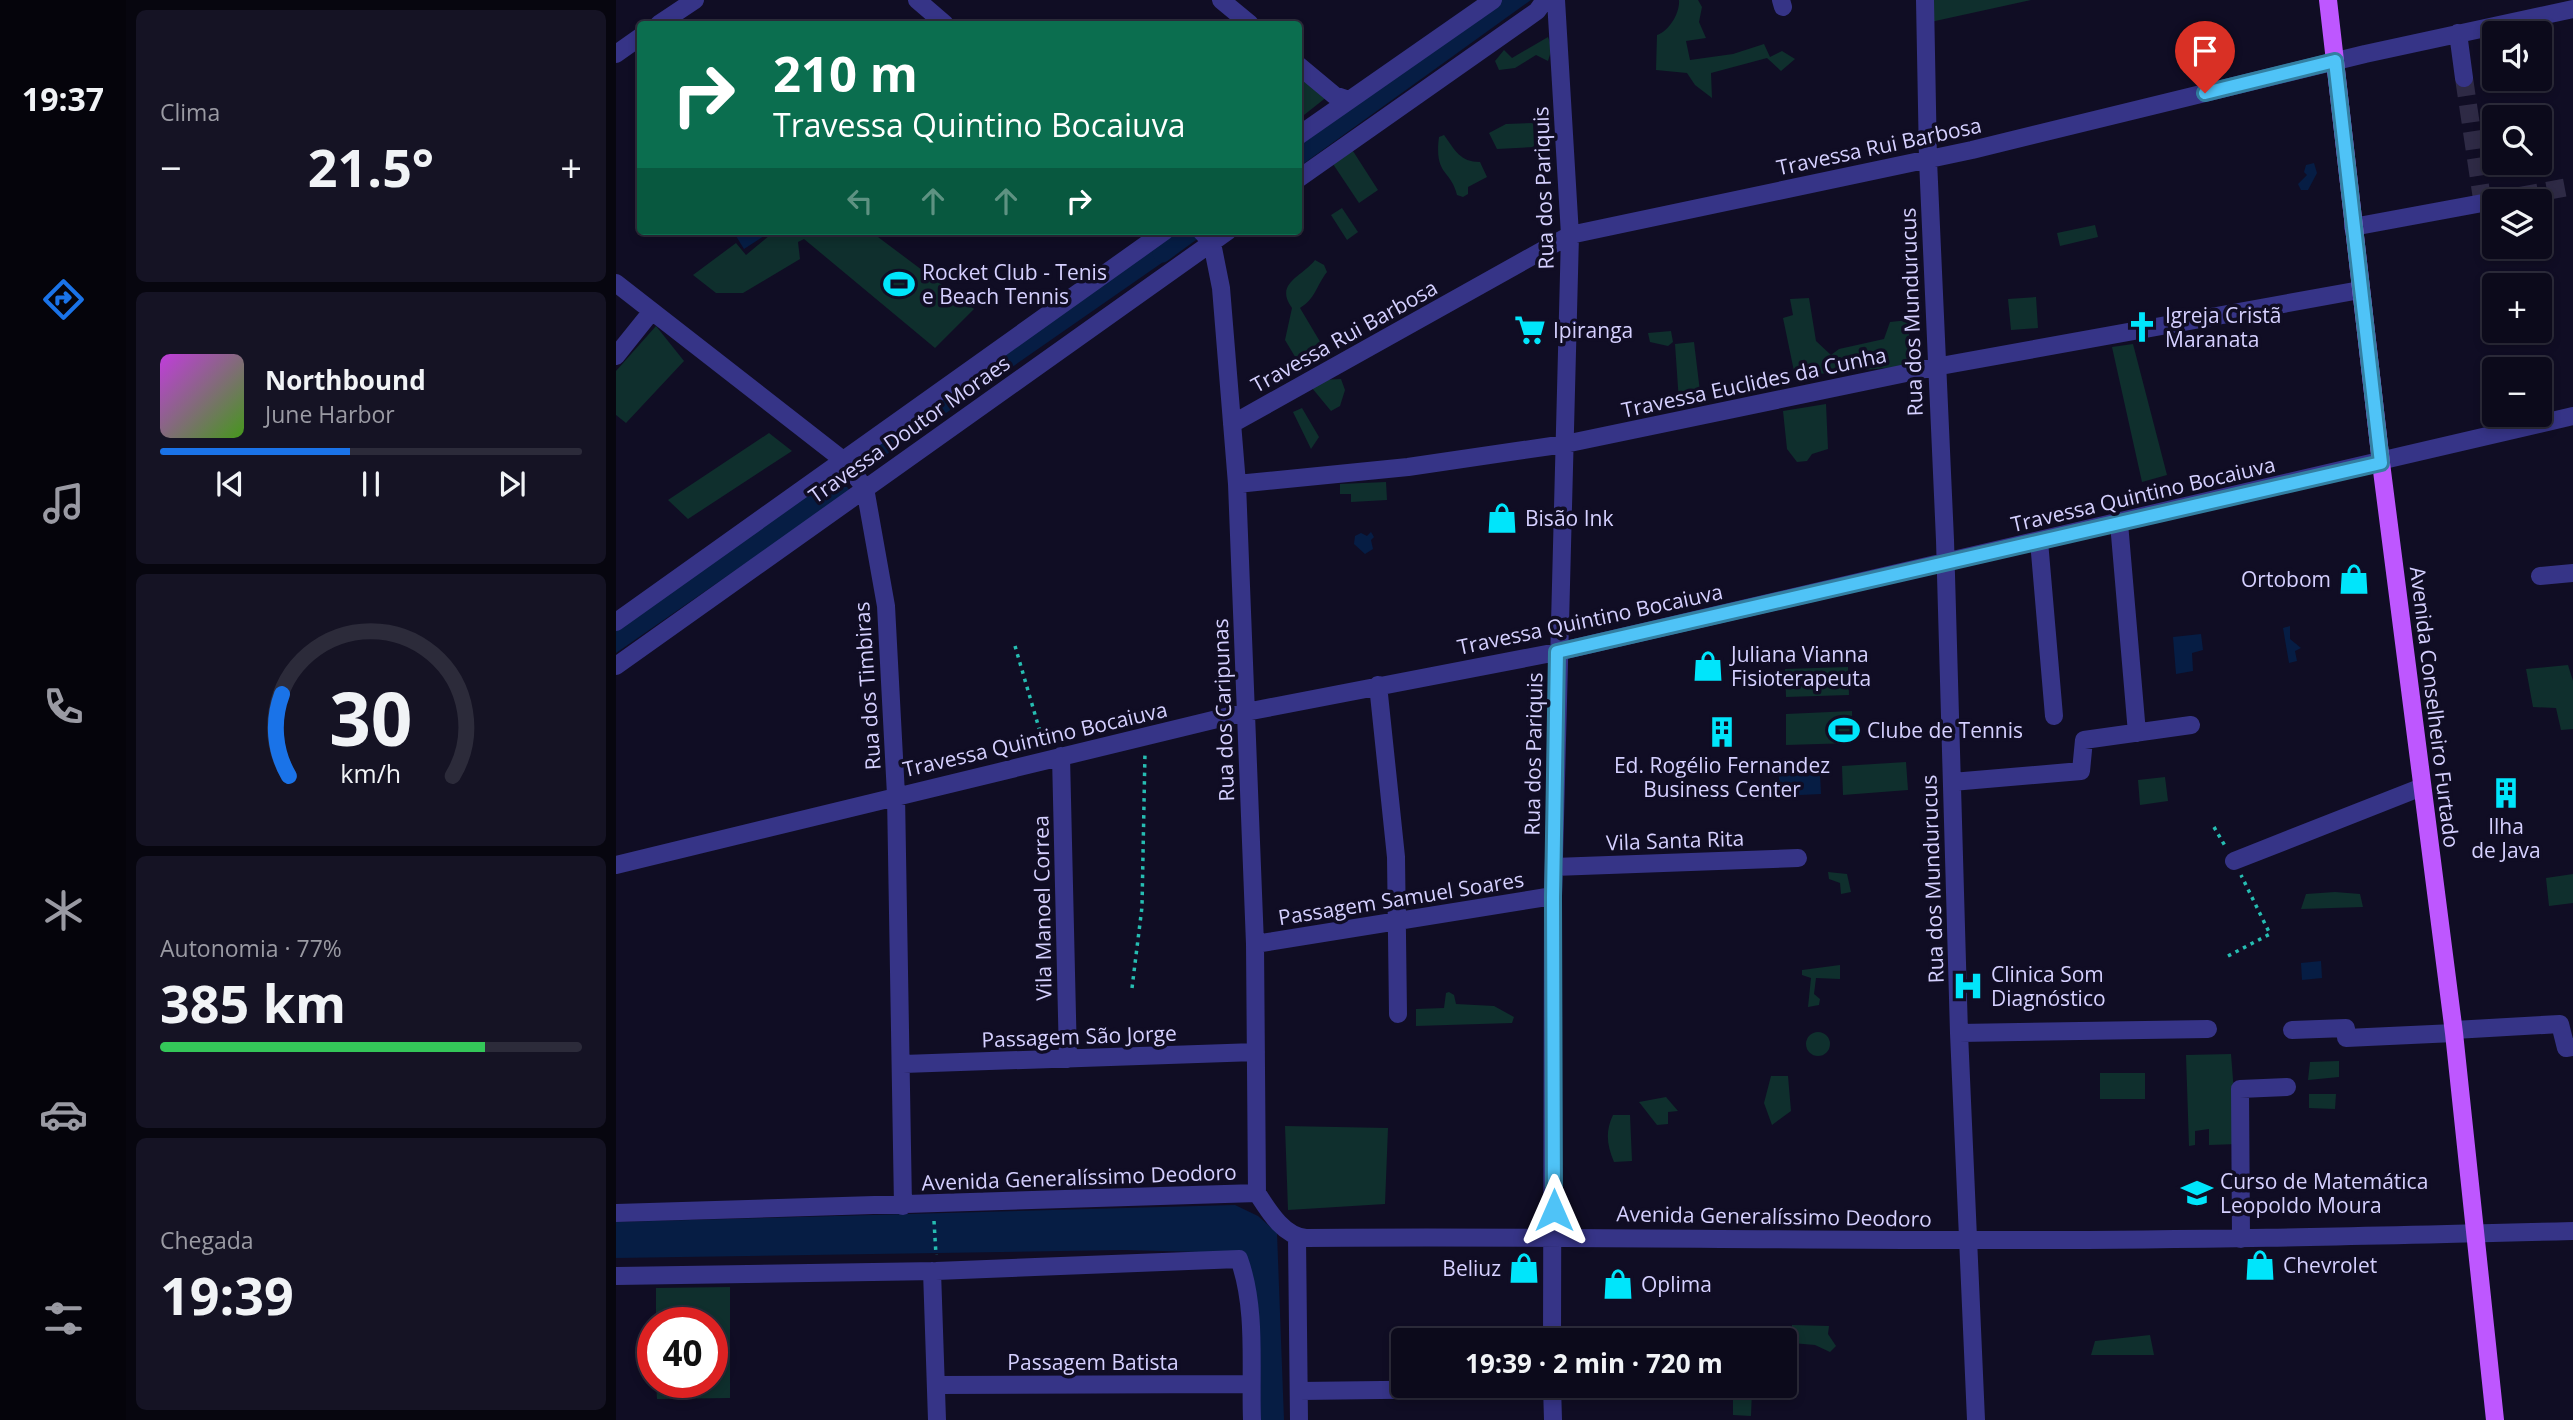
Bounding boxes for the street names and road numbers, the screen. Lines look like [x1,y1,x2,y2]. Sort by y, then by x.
street label: Rua dos Pariquis [1526,106,1560,270]
street label: Travessa Rui Barbosa [1774,111,1984,181]
street label: Rua dos Mundurucus [1893,207,1929,417]
street label: Travessa Rui Barbosa [1246,273,1442,399]
street label: Travessa Euclides da Cunha [1619,340,1889,424]
street label: Travessa Doutor Moraes [803,349,1015,509]
street label: Travessa Quintino Bocaiuva [2008,450,2278,538]
street label: Avenida Conselheiro Furtado [2404,565,2466,849]
street label: Travessa Quintino Bocaiuva [1455,577,1725,661]
street label: Rua dos Timbiras [847,601,887,771]
street label: Rua dos Caripunas [1206,618,1240,802]
street label: Rua dos Pariquis [1518,672,1548,836]
street label: Travessa Quintino Bocaiuva [900,695,1170,783]
street label: Rua dos Mundurucus [1914,774,1950,984]
street label: Vila Manoel Correa [1026,815,1058,1001]
street label: Vila Santa Rita [1605,824,1745,856]
street label: Passagem Samuel Soares [1276,865,1526,931]
street label: Passagem São Jorge [981,1019,1177,1053]
street label: Avenida Generalíssimo Deodoro [921,1158,1237,1196]
street label: Avenida Generalíssimo Deodoro [1616,1199,1932,1233]
street label: Passagem Batista [1007,1348,1179,1376]

